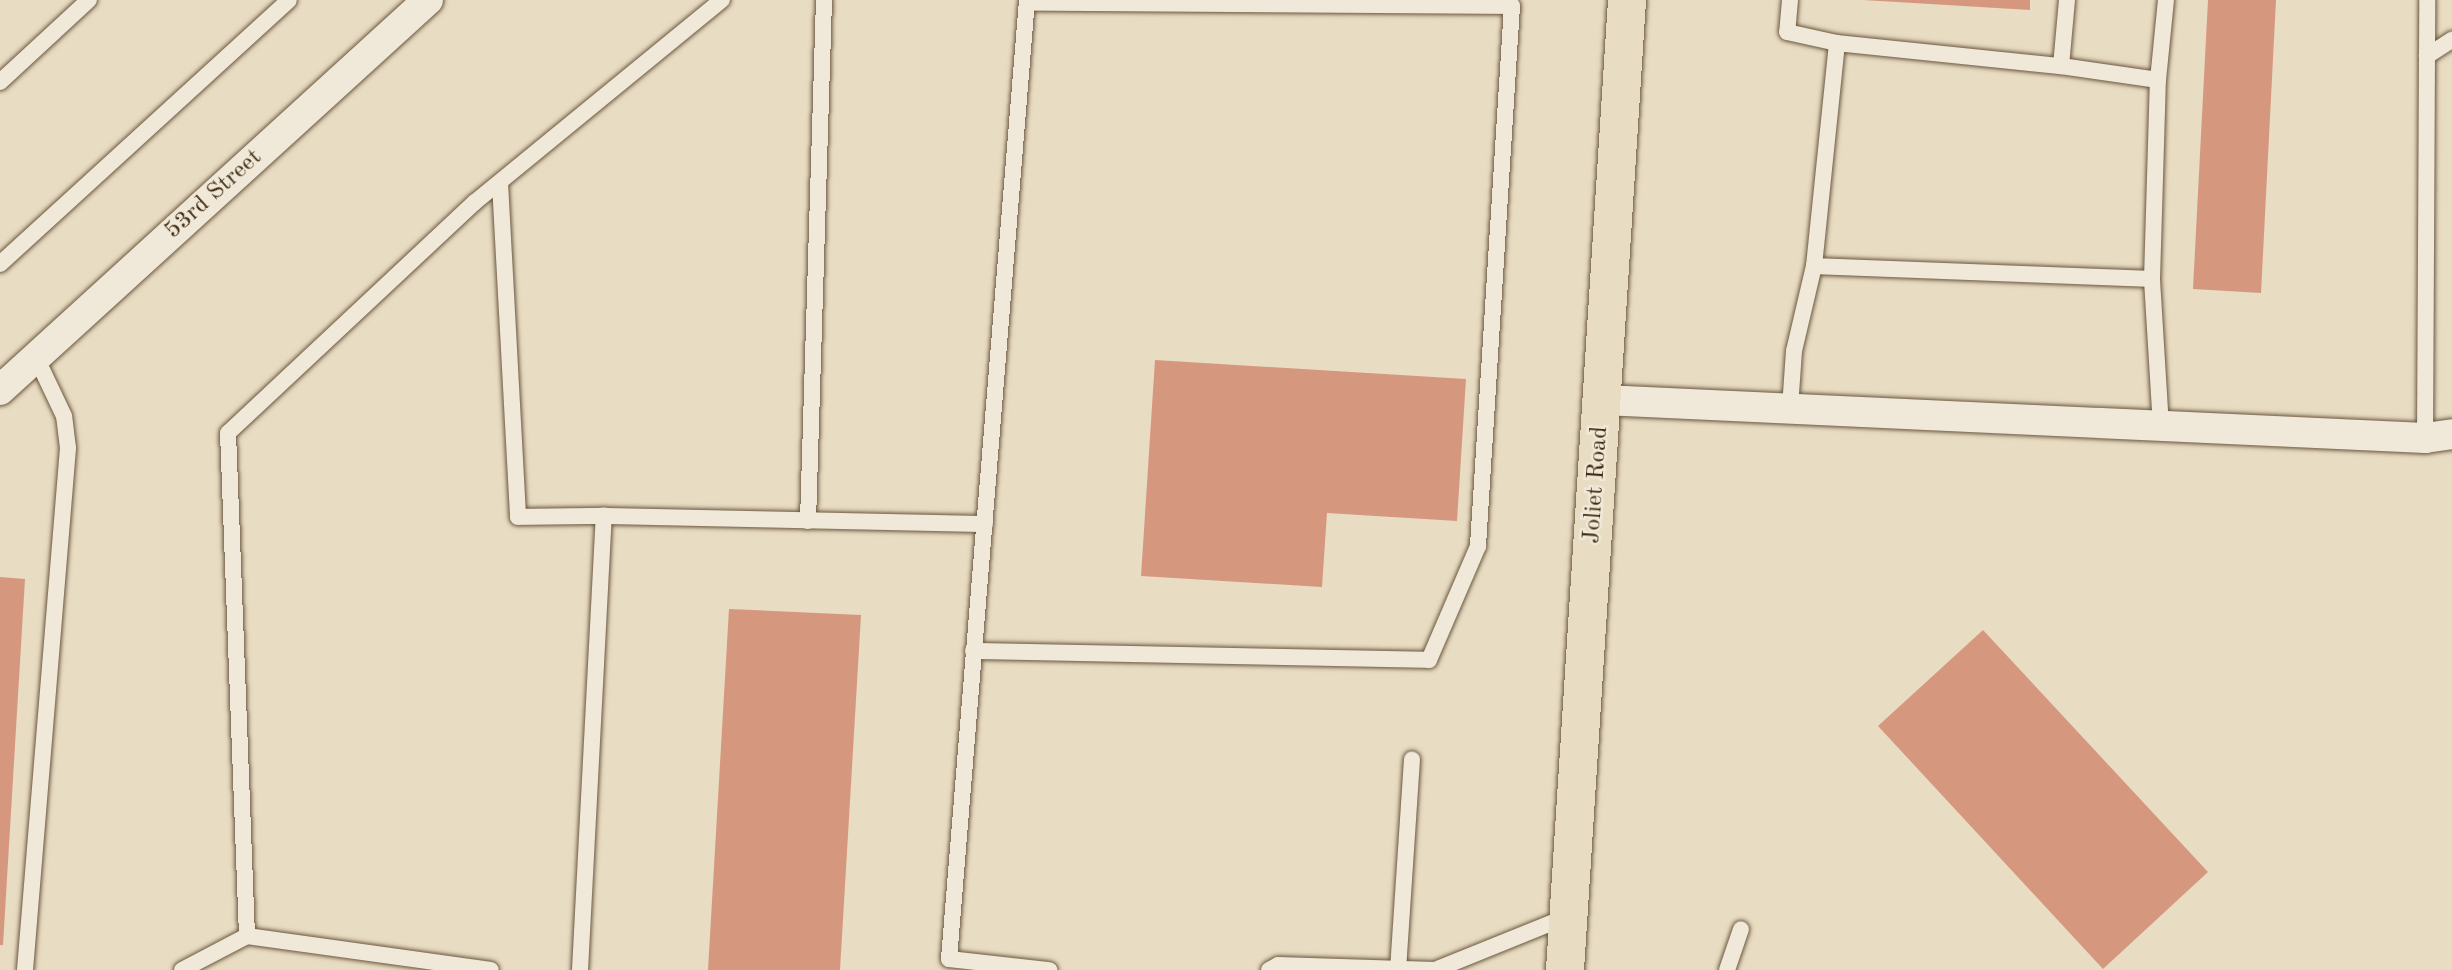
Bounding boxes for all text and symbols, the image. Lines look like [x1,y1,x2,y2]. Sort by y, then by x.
street label: 53rd Street [160,144,268,246]
street label: Joliet Road [1579,425,1615,545]

